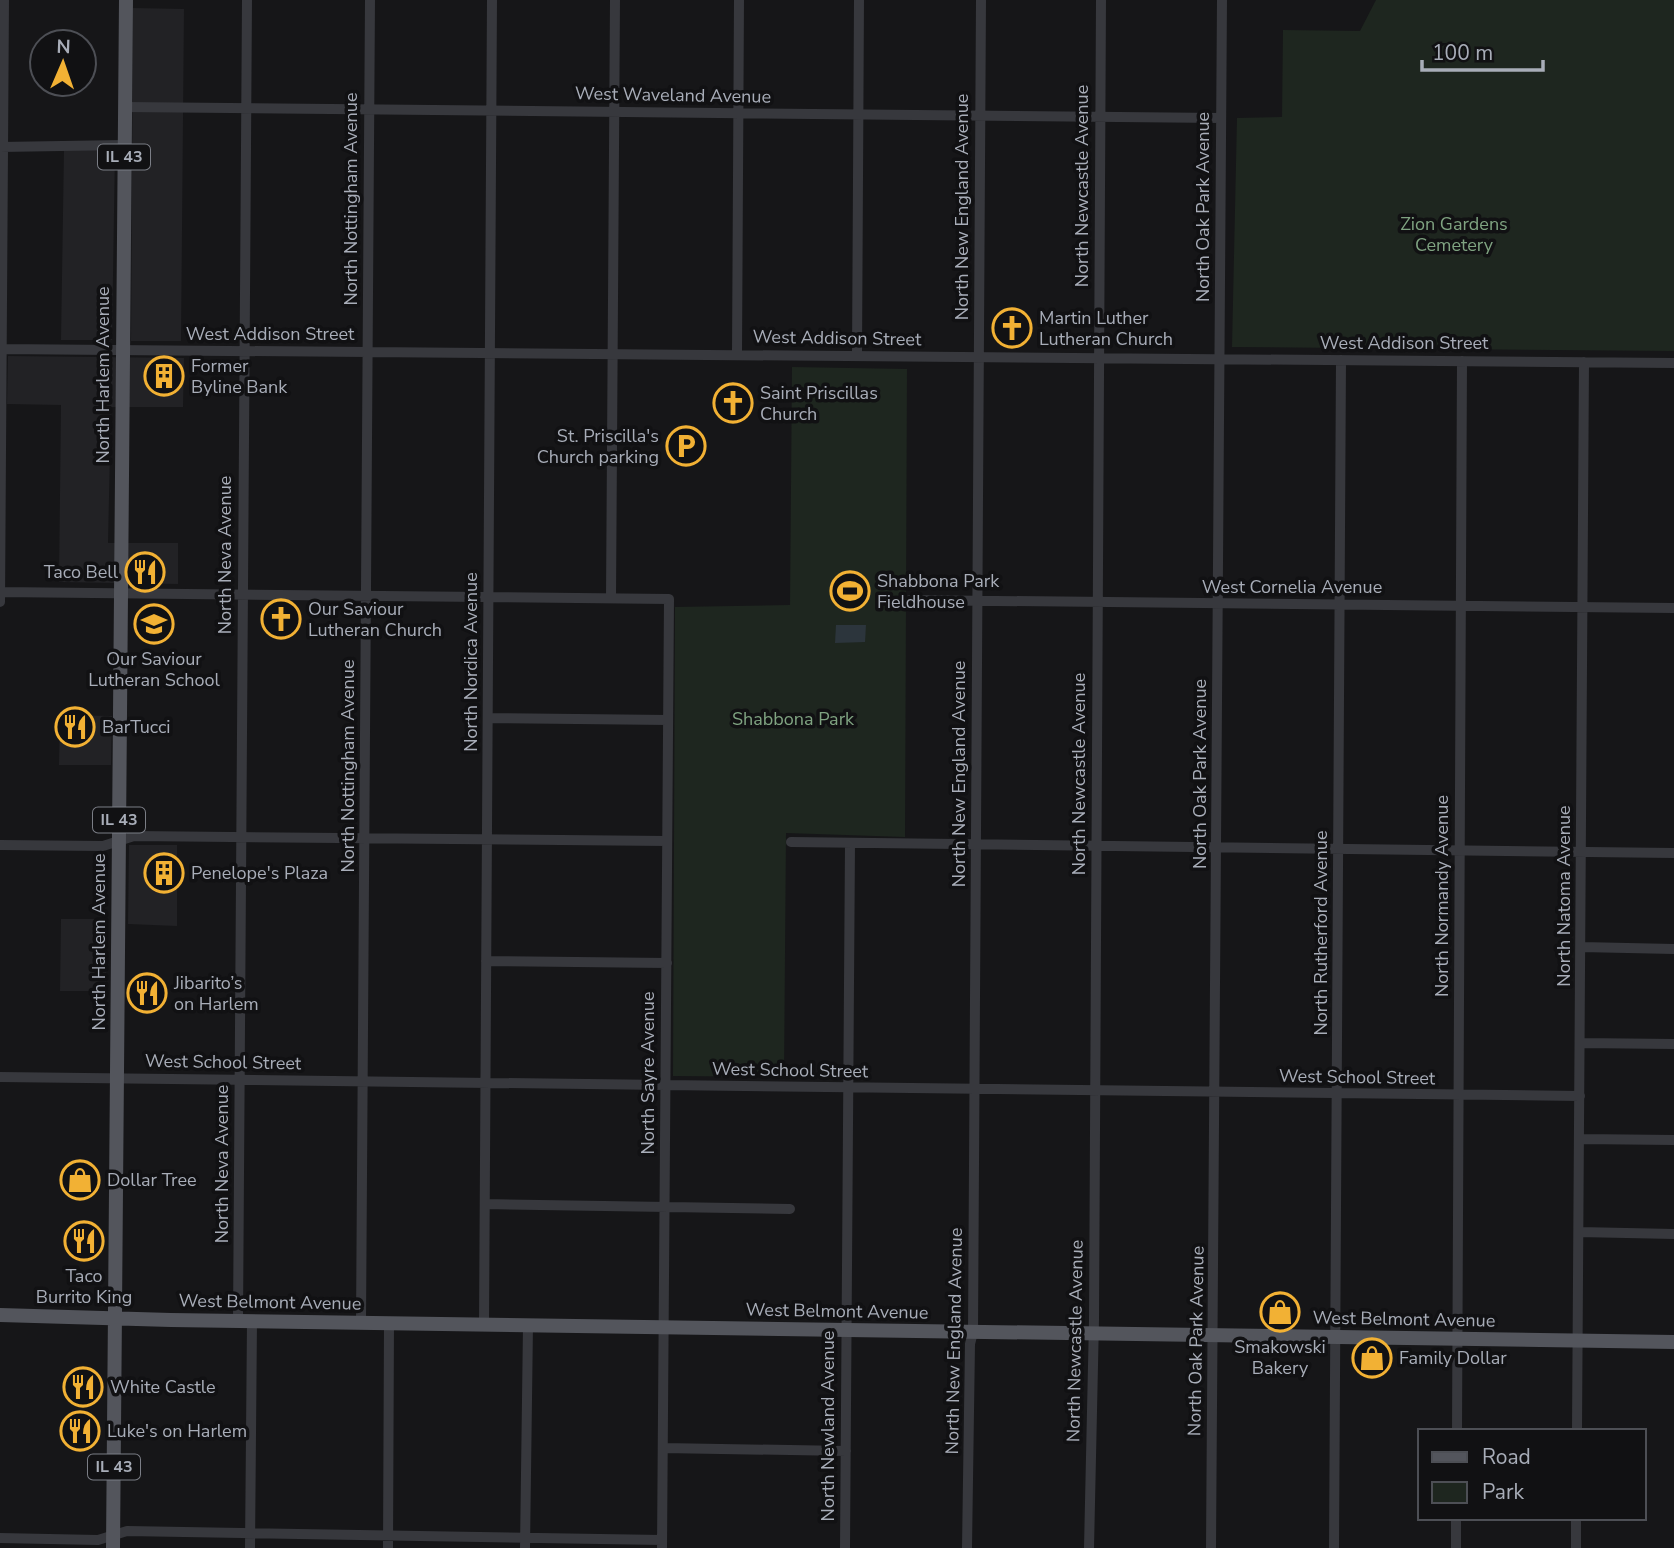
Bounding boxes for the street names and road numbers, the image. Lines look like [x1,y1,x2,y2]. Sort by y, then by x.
street label: West Waveland Avenue [575,81,771,109]
street label: North Newcastle Avenue [1070,85,1094,287]
street label: North Nottingham Avenue [339,92,363,306]
street label: North New England Avenue [950,94,974,320]
street label: North Oak Park Avenue [1191,112,1215,302]
road number: IL 43 [98,144,150,169]
street label: North Harlem Avenue [91,286,115,464]
street label: West Addison Street [186,322,355,346]
street label: West Addison Street [752,325,922,351]
street label: West Addison Street [1320,331,1489,355]
street label: North Neva Avenue [213,476,237,634]
street label: North Nordica Avenue [459,572,483,752]
street label: West Cornelia Avenue [1202,575,1382,599]
street label: North Nottingham Avenue [336,659,360,873]
street label: North New England Avenue [947,661,971,887]
street label: North Newcastle Avenue [1067,673,1091,875]
street label: North Oak Park Avenue [1188,679,1212,869]
street label: North Normandy Avenue [1430,795,1454,997]
street label: North Natoma Avenue [1552,805,1576,987]
road number: IL 43 [93,807,145,832]
street label: North Rutherford Avenue [1309,830,1333,1036]
street label: North Harlem Avenue [87,853,111,1031]
street label: North Sayre Avenue [636,992,660,1154]
street label: West School Street [145,1049,302,1075]
street label: West School Street [712,1057,869,1083]
street label: West School Street [1279,1064,1436,1090]
street label: North Neva Avenue [210,1085,234,1243]
street label: North New England Avenue [940,1227,968,1455]
street label: North Newcastle Avenue [1061,1240,1089,1442]
street label: North Oak Park Avenue [1182,1246,1210,1436]
street label: West Belmont Avenue [178,1288,362,1316]
street label: West Belmont Avenue [745,1297,929,1325]
street label: West Belmont Avenue [1312,1305,1496,1333]
street label: North Newland Avenue [816,1331,840,1521]
road number: IL 43 [88,1455,140,1480]

